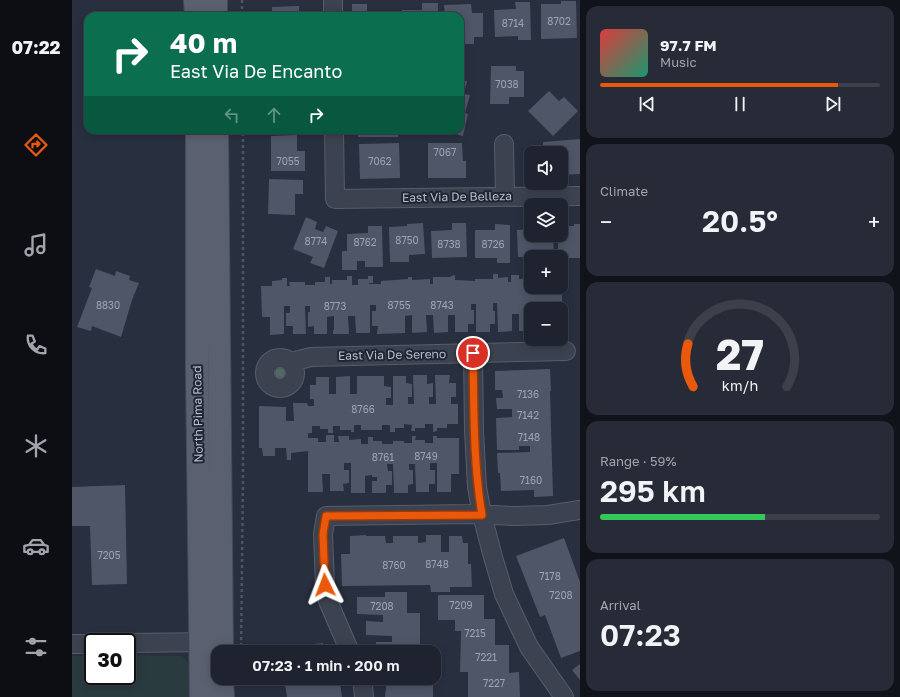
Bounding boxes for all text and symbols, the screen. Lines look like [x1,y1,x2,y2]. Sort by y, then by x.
house number: 8702 [547,15,571,27]
house number: 8714 [502,17,524,29]
text: 40 m [170,26,237,59]
icon: right [104,28,156,80]
text: 07:22 [11,36,61,58]
text: 97.7 FM [660,36,717,54]
text: Music [660,54,697,70]
text: East Via De Encanto [170,60,342,82]
house number: 7038 [495,78,519,90]
icon: previous [636,93,658,115]
icon: pause [729,93,751,115]
icon: next [822,93,844,115]
icon: left [221,104,243,126]
icon: ahead [263,104,285,126]
icon: right [305,104,327,126]
icon: directions [22,131,50,159]
house number: 7067 [434,146,456,158]
map controls [524,146,568,346]
button: sound [524,146,568,190]
house number: 7055 [276,155,300,167]
house number: 7062 [368,155,392,167]
text: Climate [600,183,648,199]
street label: East Via De Belleza [402,188,512,205]
button: layers [524,198,568,242]
text: 20.5° [702,203,778,239]
text: − [600,208,612,235]
text: + [868,208,880,235]
icon: music [22,231,50,259]
house number: 8750 [395,234,419,246]
house number: 8774 [305,235,327,247]
house number: 8762 [353,236,377,248]
house number: 8738 [437,238,461,250]
house number: 8726 [481,238,505,250]
button: + [524,250,568,294]
house number: 8830 [96,299,120,311]
house number: 8755 [388,299,411,311]
house number: 8743 [430,299,454,311]
house number: 8773 [324,300,346,312]
button: − [524,302,568,346]
text: 27 [716,328,764,378]
icon: phone [22,331,50,359]
pin [456,336,490,370]
icon: arrive [462,342,484,364]
street label: East Via De Sereno [338,346,446,363]
street label: North Pima Road [189,365,206,463]
text: km/h [722,376,758,393]
house number: 7136 [517,388,539,400]
house number: 8766 [351,403,375,415]
house number: 7142 [517,409,539,421]
house number: 7148 [518,431,540,443]
icon: climate [22,432,50,460]
house number: 8749 [414,450,438,462]
house number: 8761 [372,451,394,463]
text: Range · 59% [600,453,676,469]
text: 295 km [600,473,706,509]
house number: 7160 [520,474,542,486]
icon: car [22,532,50,560]
house number: 7205 [97,549,121,561]
house number: 8748 [425,558,449,570]
house number: 8760 [382,559,406,571]
position arrow [304,564,346,606]
house number: 7178 [539,570,561,582]
house number: 7208 [549,589,573,601]
text: Arrival [600,597,641,613]
house number: 7209 [449,599,473,611]
house number: 7208 [370,600,394,612]
text: 07:23 [600,617,681,653]
house number: 7215 [464,627,486,639]
icon: filters [22,633,50,661]
speed limit sign: 30 [84,633,136,685]
house number: 7221 [475,651,497,663]
text: 07:23 · 1 min · 200 m [252,656,400,674]
house number: 7227 [483,677,505,689]

